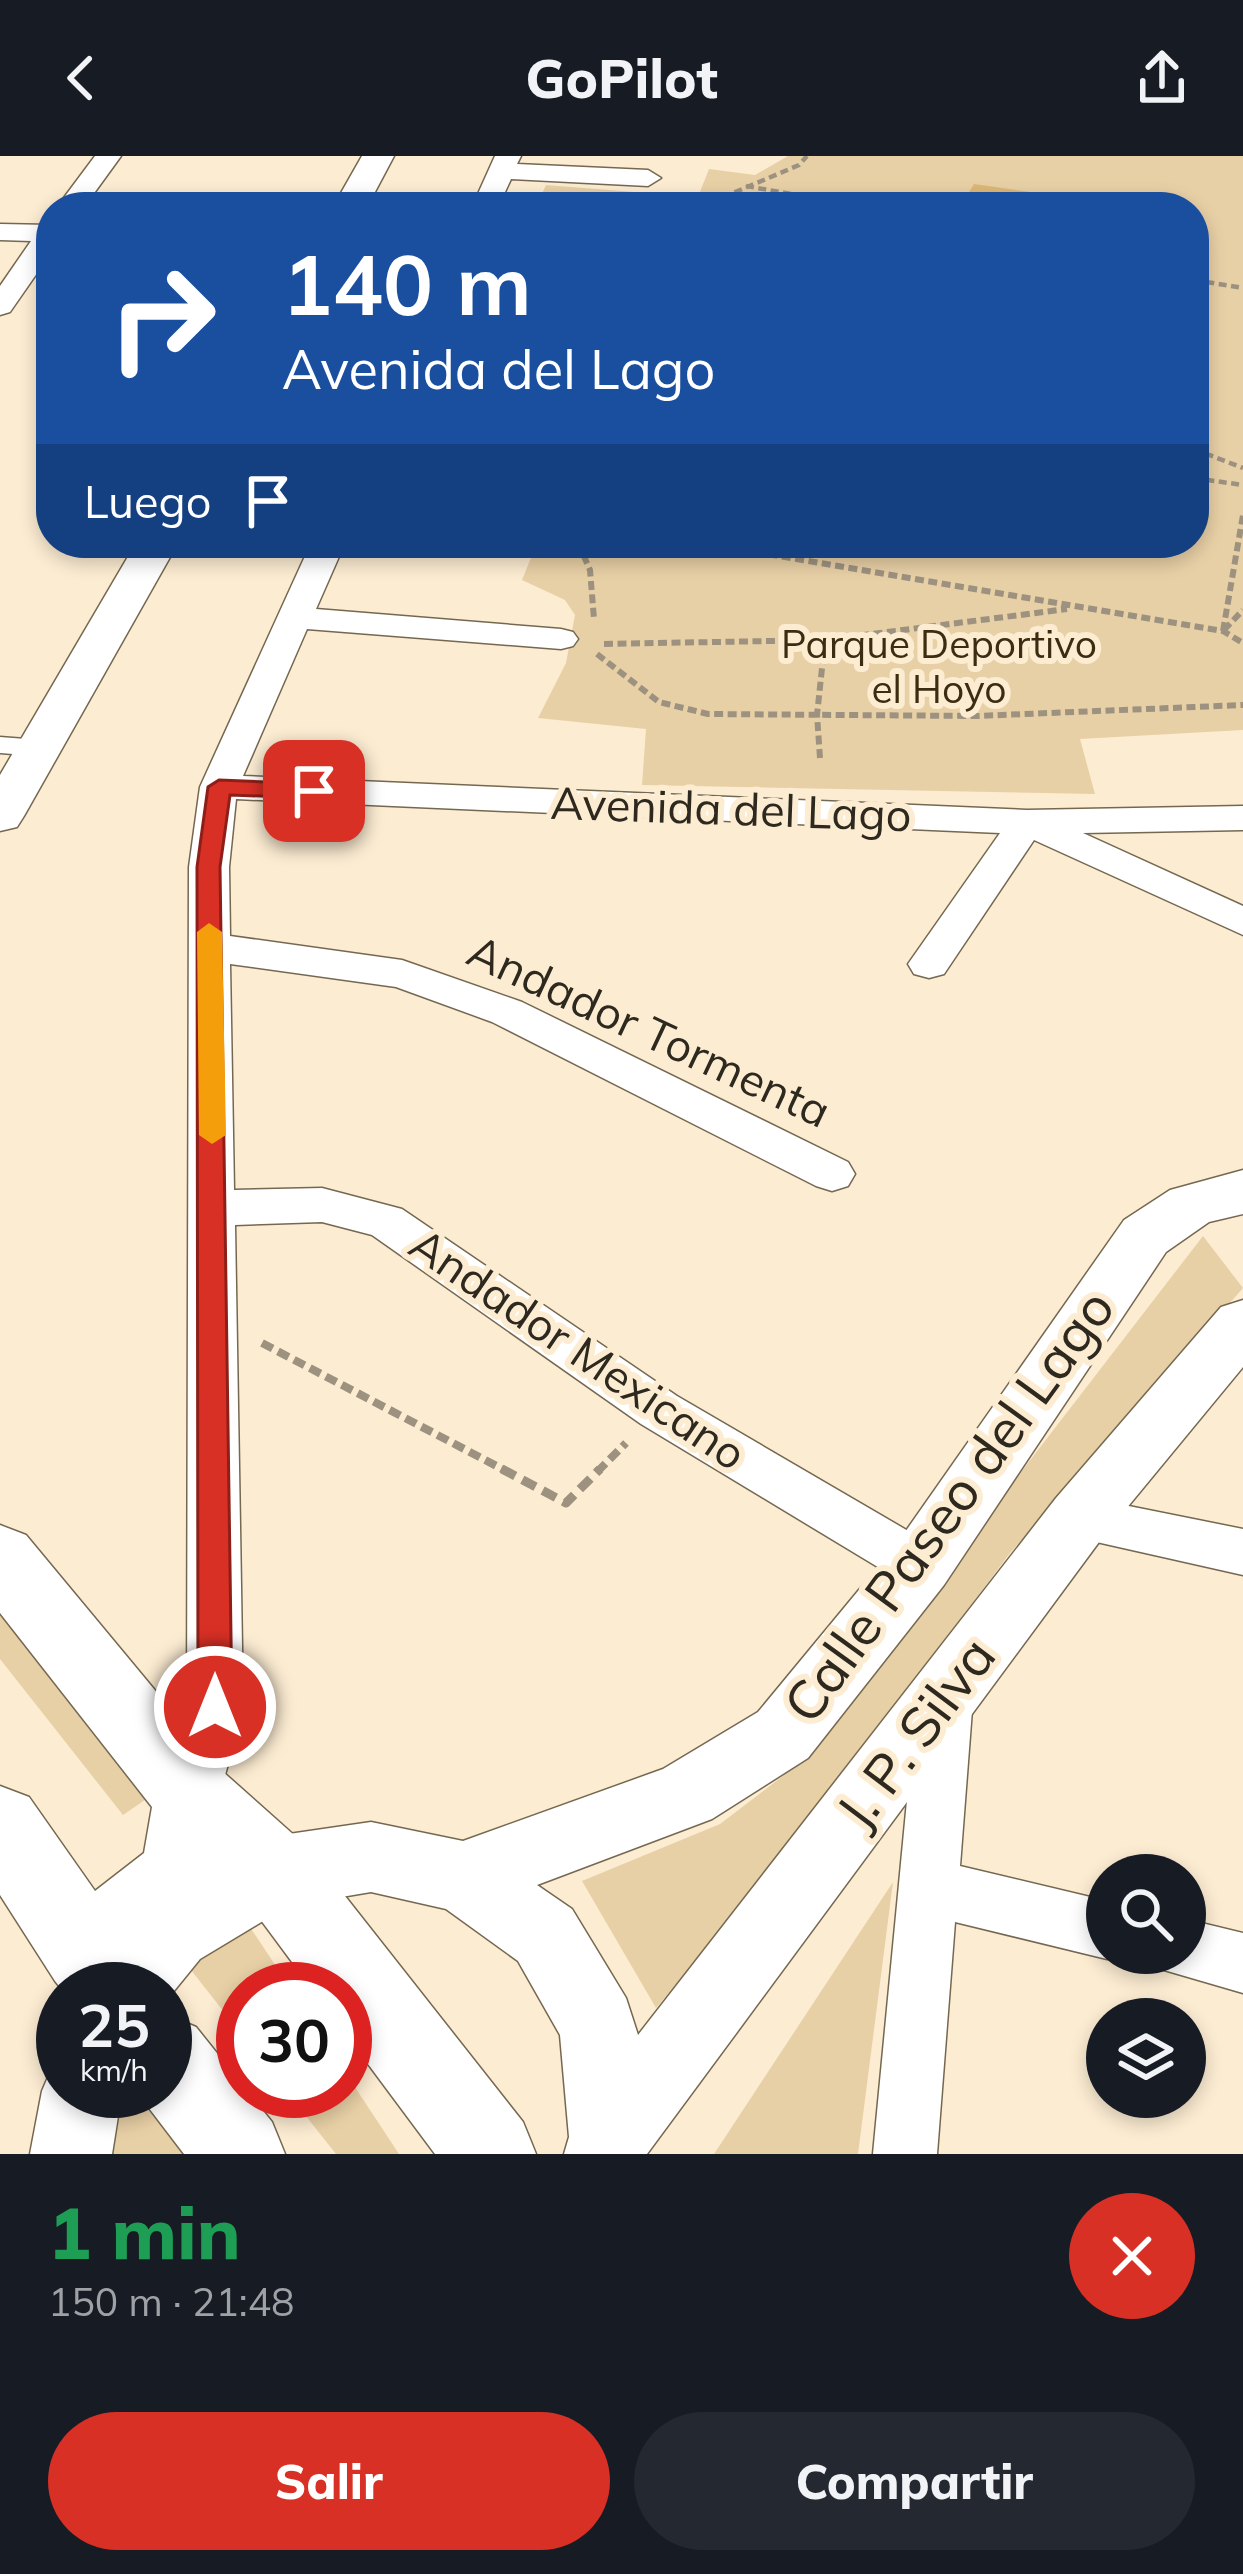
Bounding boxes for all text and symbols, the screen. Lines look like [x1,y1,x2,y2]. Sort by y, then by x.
text: GoPilot [525,44,718,112]
icon: back [48,45,114,111]
icon: share [1129,45,1195,111]
text: 140 m [282,231,532,336]
icon: right [84,240,240,396]
text: Avenida del Lago [282,335,715,403]
icon: arrive [235,468,301,534]
text: Luego [84,473,211,529]
park label: Parque Deportivo el Hoyo [781,619,1097,713]
pin [263,740,365,842]
icon: arrive [281,758,347,824]
street label: Avenida del Lago [550,774,912,842]
street label: Andador Tormenta [459,922,839,1139]
street label: Andador Mexicano [400,1215,757,1481]
street label: Calle Paseo del Lago [768,1276,1128,1735]
street label: J. P. Silva [821,1623,1009,1842]
position arrow [152,1644,278,1770]
map controls [1086,1854,1206,2118]
button: search [1086,1854,1206,1974]
speed limit sign: 30 [216,1962,372,2118]
text: 25 [78,1987,150,2062]
button: layers [1086,1998,1206,2118]
text: km/h [80,2051,148,2089]
text: 1 min [48,2187,241,2277]
button: close [1069,2193,1195,2319]
text: 150 m · 21:48 [48,2277,294,2326]
button: Salir [48,2412,610,2550]
button: Compartir [634,2412,1195,2550]

